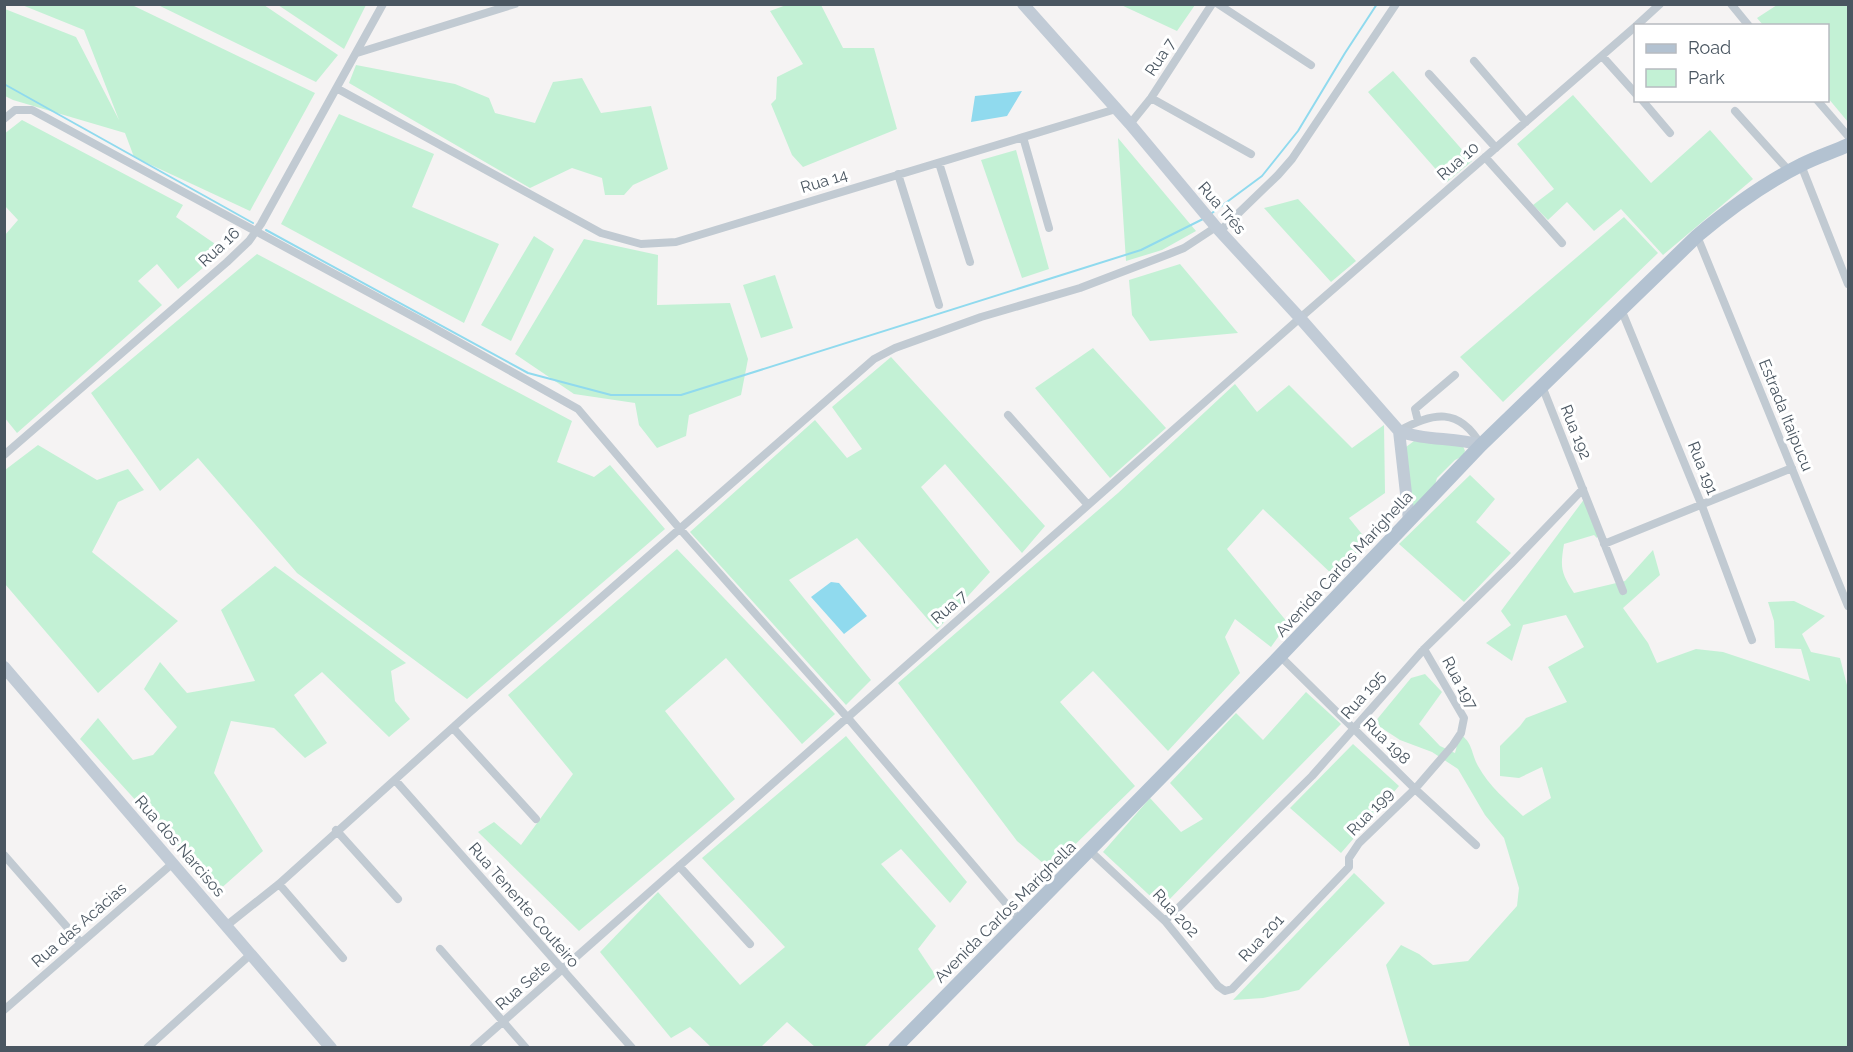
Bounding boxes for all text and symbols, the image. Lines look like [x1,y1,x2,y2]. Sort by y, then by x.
legend [1634,24,1829,102]
street label: Rua 7 [1141,34,1179,79]
text: Road [1688,37,1731,58]
text: Park [1688,67,1725,88]
street label: Rua 10 [1433,138,1483,184]
street label: Rua 14 [798,165,850,197]
street label: Rua Três [1194,178,1250,238]
street label: Rua 16 [195,223,243,271]
street label: Estrada Itaipucu [1755,356,1817,474]
street label: Rua 192 [1556,402,1596,462]
street label: Rua 191 [1684,439,1722,498]
street label: Avenida Carlos Marighella [1271,487,1417,641]
street label: Rua 7 [927,586,971,628]
street label: Rua 197 [1438,653,1482,713]
street label: Rua 195 [1337,667,1389,723]
street label: Rua 198 [1359,714,1415,768]
street label: Rua 199 [1343,784,1397,840]
street label: Rua dos Narcisos [131,792,229,901]
street label: Avenida Carlos Marighella [930,837,1080,987]
street label: Rua Tenente Couteiro [465,839,583,971]
street label: Rua das Acácias [28,878,130,971]
street label: Rua 202 [1149,885,1203,941]
street label: Rua 201 [1234,910,1288,966]
street label: Rua Sete [492,956,554,1014]

